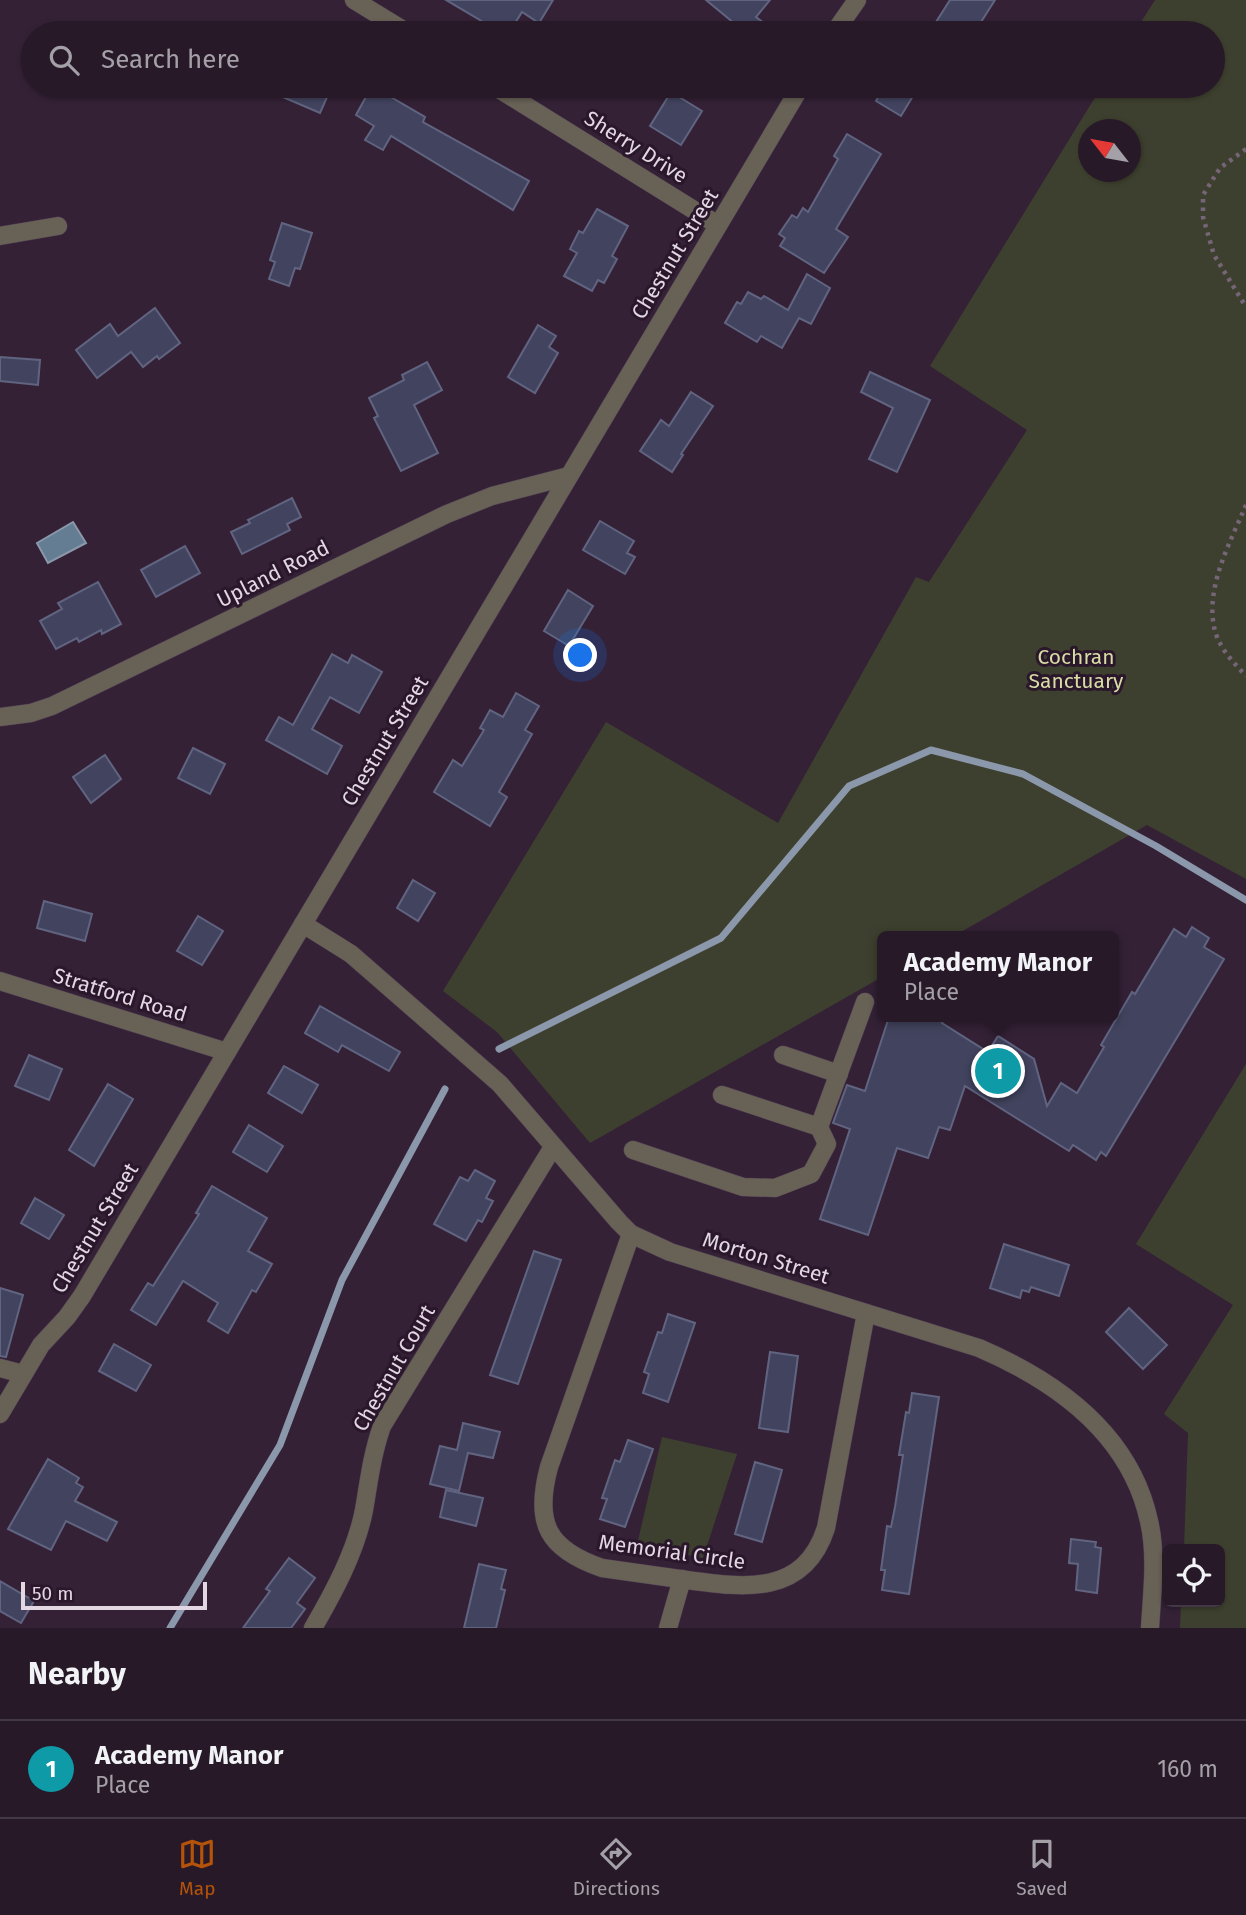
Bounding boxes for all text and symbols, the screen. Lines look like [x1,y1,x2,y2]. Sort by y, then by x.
search box [21,21,1225,98]
icon: search [45,41,83,79]
text: Search here [101,44,240,75]
street label: Sherry Drive [580,105,692,189]
north arrow [1078,119,1141,182]
street label: Chestnut Street [626,184,724,324]
street label: Upland Road [212,535,334,613]
your location [563,638,597,672]
park label: Cochran Sanctuary [1029,644,1124,694]
street label: Chestnut Street [336,671,434,811]
popup [877,931,1119,1022]
text: Academy Manor [904,947,1092,978]
street label: Stratford Road [50,962,190,1028]
text: Place [904,978,959,1006]
pin: 1 [975,1045,1021,1097]
street label: Chestnut Street [46,1158,144,1298]
street label: Morton Street [700,1226,833,1290]
street label: Chestnut Court [347,1300,441,1436]
street label: Memorial Circle [597,1529,747,1575]
map controls [1162,1544,1225,1607]
button: locate [1162,1544,1225,1607]
scale bar [21,1579,206,1611]
text: 50 m [32,1582,73,1605]
text: Nearby [28,1656,126,1692]
text: Academy Manor [95,1740,283,1771]
text: 1 [46,1755,56,1783]
text: 160 m [1157,1755,1218,1783]
text: Place [95,1771,150,1799]
tab: Map [178,1835,216,1900]
tab: Directions [573,1835,660,1900]
tab: Saved [1016,1835,1068,1900]

